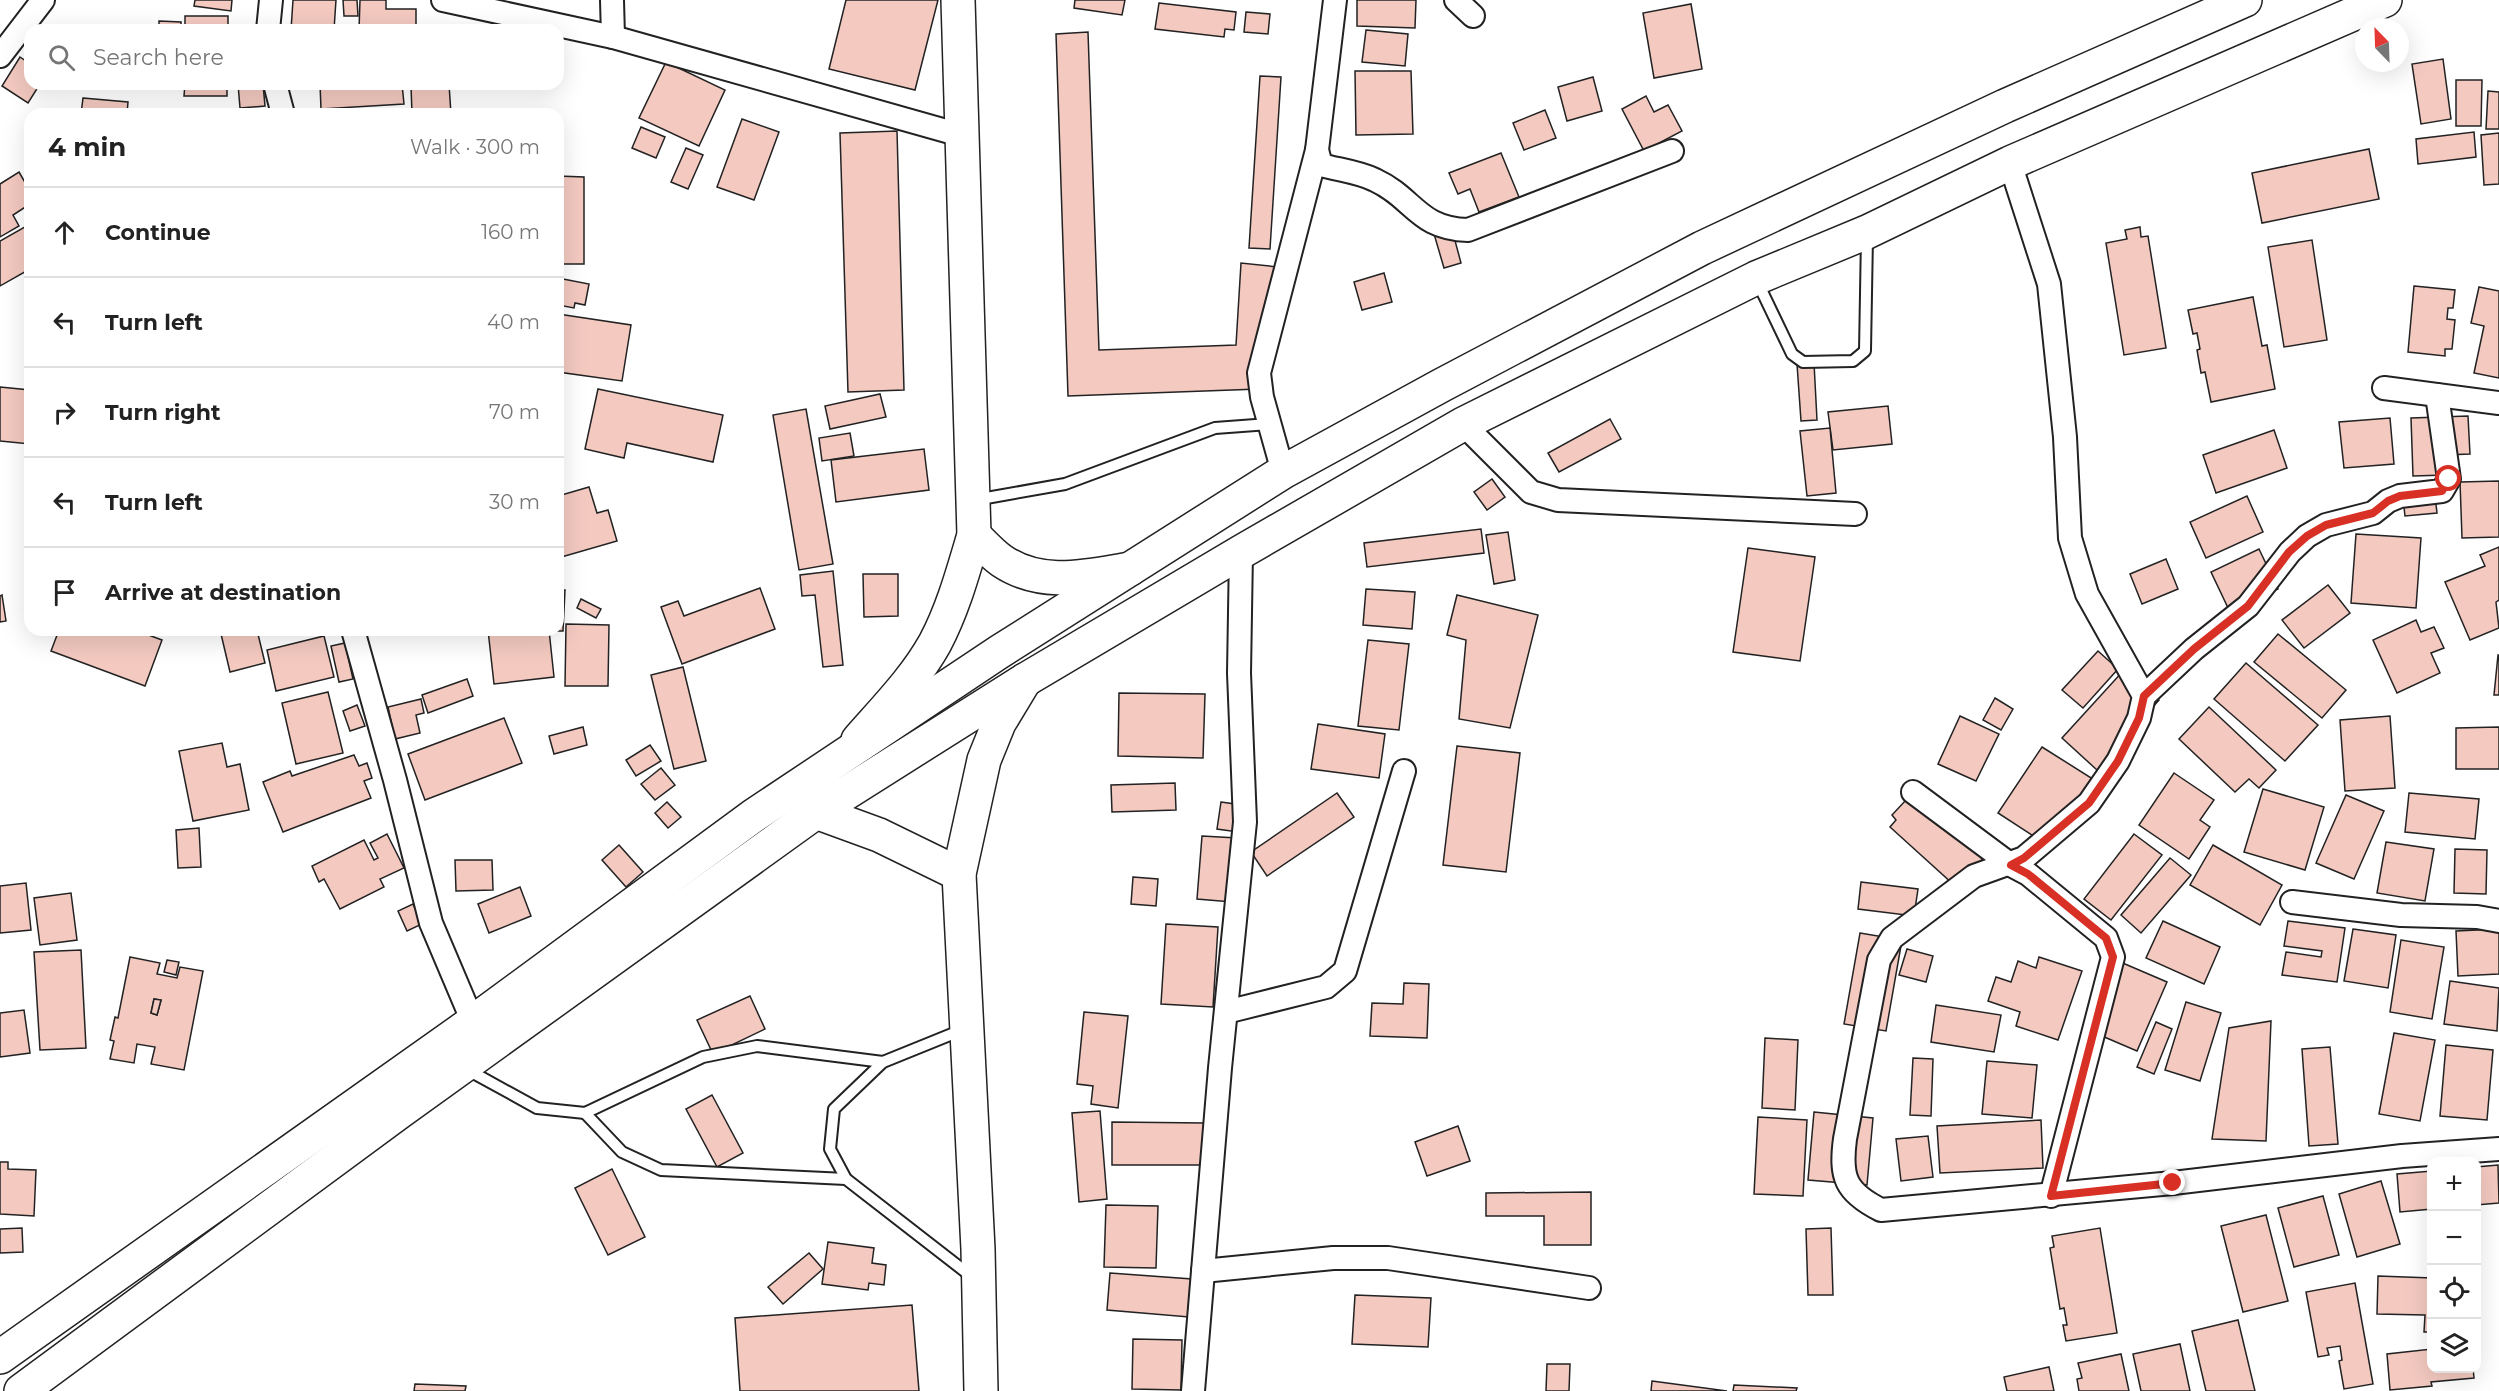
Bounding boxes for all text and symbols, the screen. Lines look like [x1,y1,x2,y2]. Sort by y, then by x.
north arrow [2355,18,2409,72]
search box [24,24,564,90]
icon: search [45,41,78,74]
text: Search here [93,44,224,71]
text: 4 min [48,131,126,163]
text: Walk · 300 m [410,135,540,159]
icon: ahead [48,216,81,249]
text: Continue [105,219,211,246]
text: 160 m [481,220,540,244]
icon: left [48,306,81,339]
text: Turn left [105,309,203,336]
text: 40 m [487,310,540,334]
icon: right [48,396,81,429]
text: Turn right [105,399,220,426]
text: 70 m [489,400,540,424]
route start [2435,465,2461,491]
icon: left [48,486,81,519]
text: Turn left [105,489,203,516]
text: 30 m [489,490,540,514]
icon: arrive [48,576,81,609]
text: Arrive at destination [105,579,341,606]
map controls [2427,1157,2481,1373]
button: + [2427,1157,2481,1211]
route end [2159,1169,2185,1195]
button: − [2427,1211,2481,1265]
button: locate [2427,1265,2481,1319]
button: layers [2427,1319,2481,1373]

